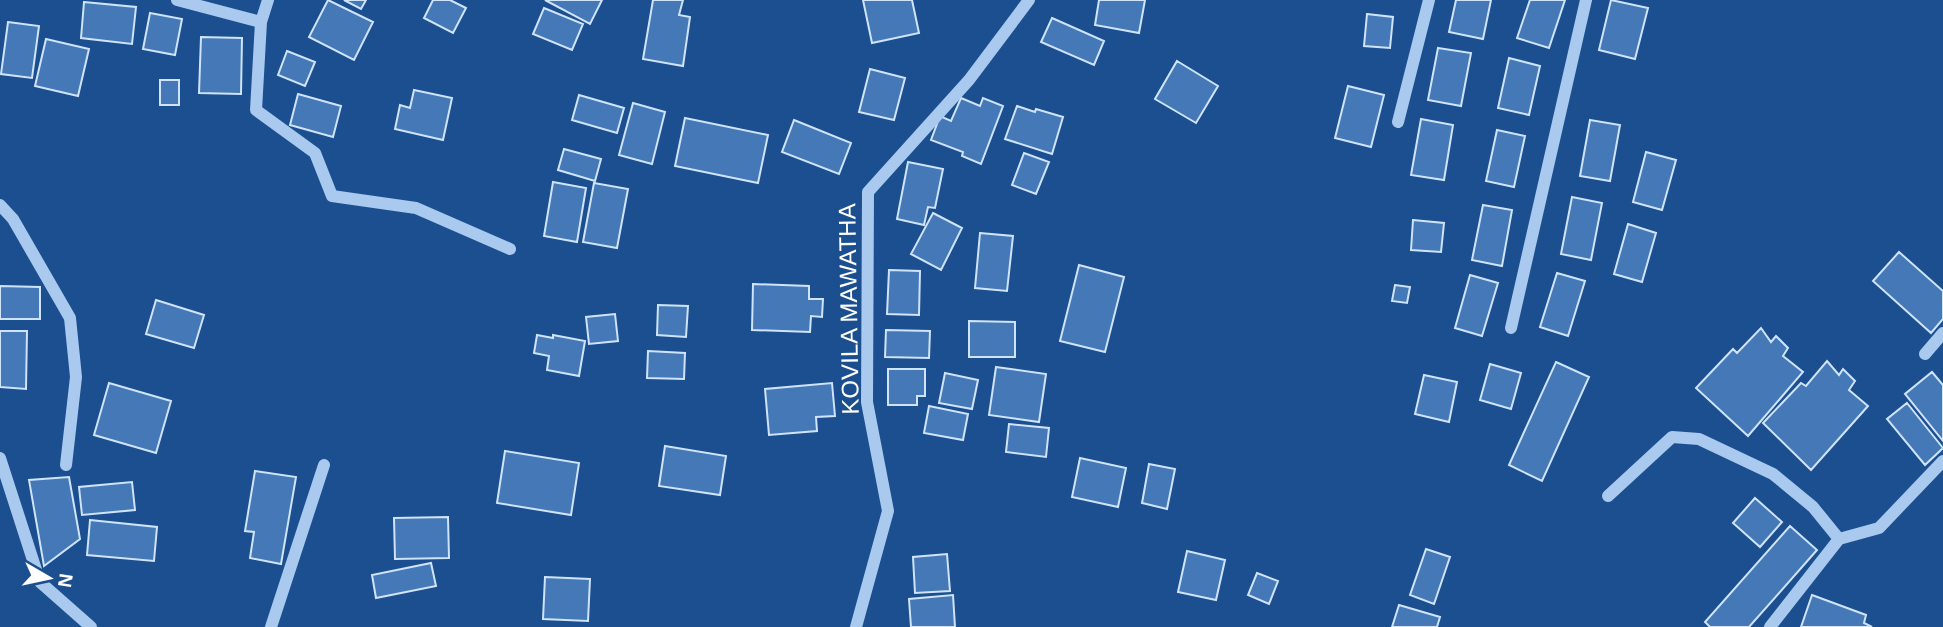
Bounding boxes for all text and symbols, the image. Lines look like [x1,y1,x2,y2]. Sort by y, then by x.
street label: KOVILA MAWATHA [833,203,864,415]
north arrow [14,543,84,613]
text: N [54,572,77,589]

